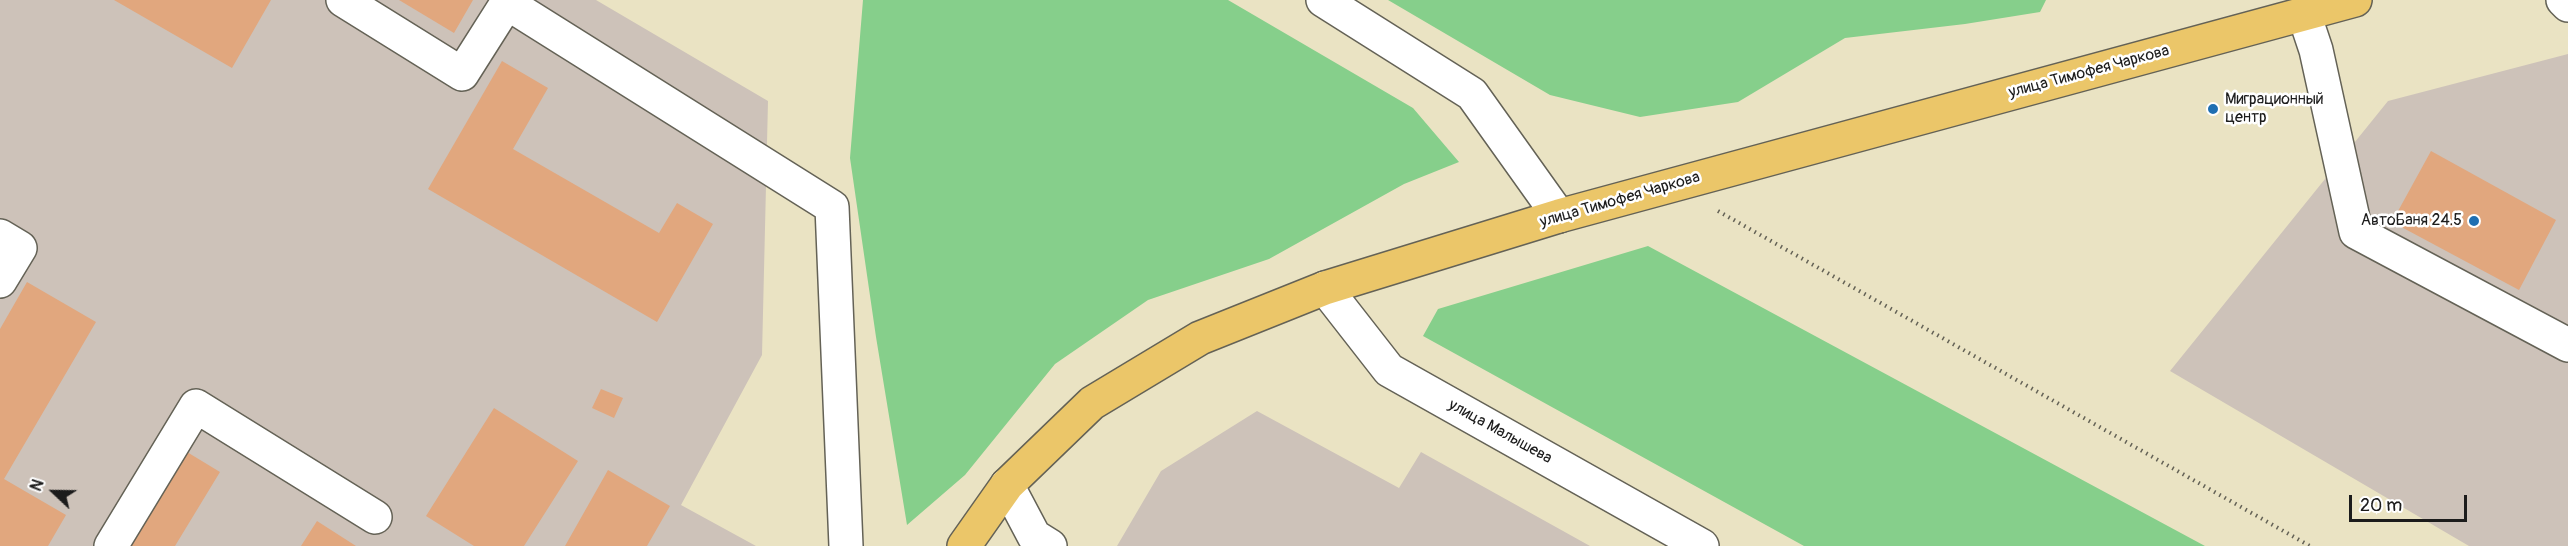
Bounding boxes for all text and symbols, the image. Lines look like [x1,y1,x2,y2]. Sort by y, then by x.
street label: улица Тимофея Чаркова [2007,41,2171,103]
place label: Миграционный центр [2225,90,2324,128]
marker: Миграционный центр [2206,102,2220,116]
street label: улица Тимофея Чаркова [1538,168,1702,232]
place label: АвтоБаня 24.5 [2361,211,2462,231]
marker: АвтоБаня 24.5 [2467,214,2481,228]
street label: улица Малышева [1445,396,1555,468]
north arrow [24,462,84,522]
text: N [26,476,49,494]
scale bar [2352,483,2470,521]
text: 20 m [2360,494,2402,517]

